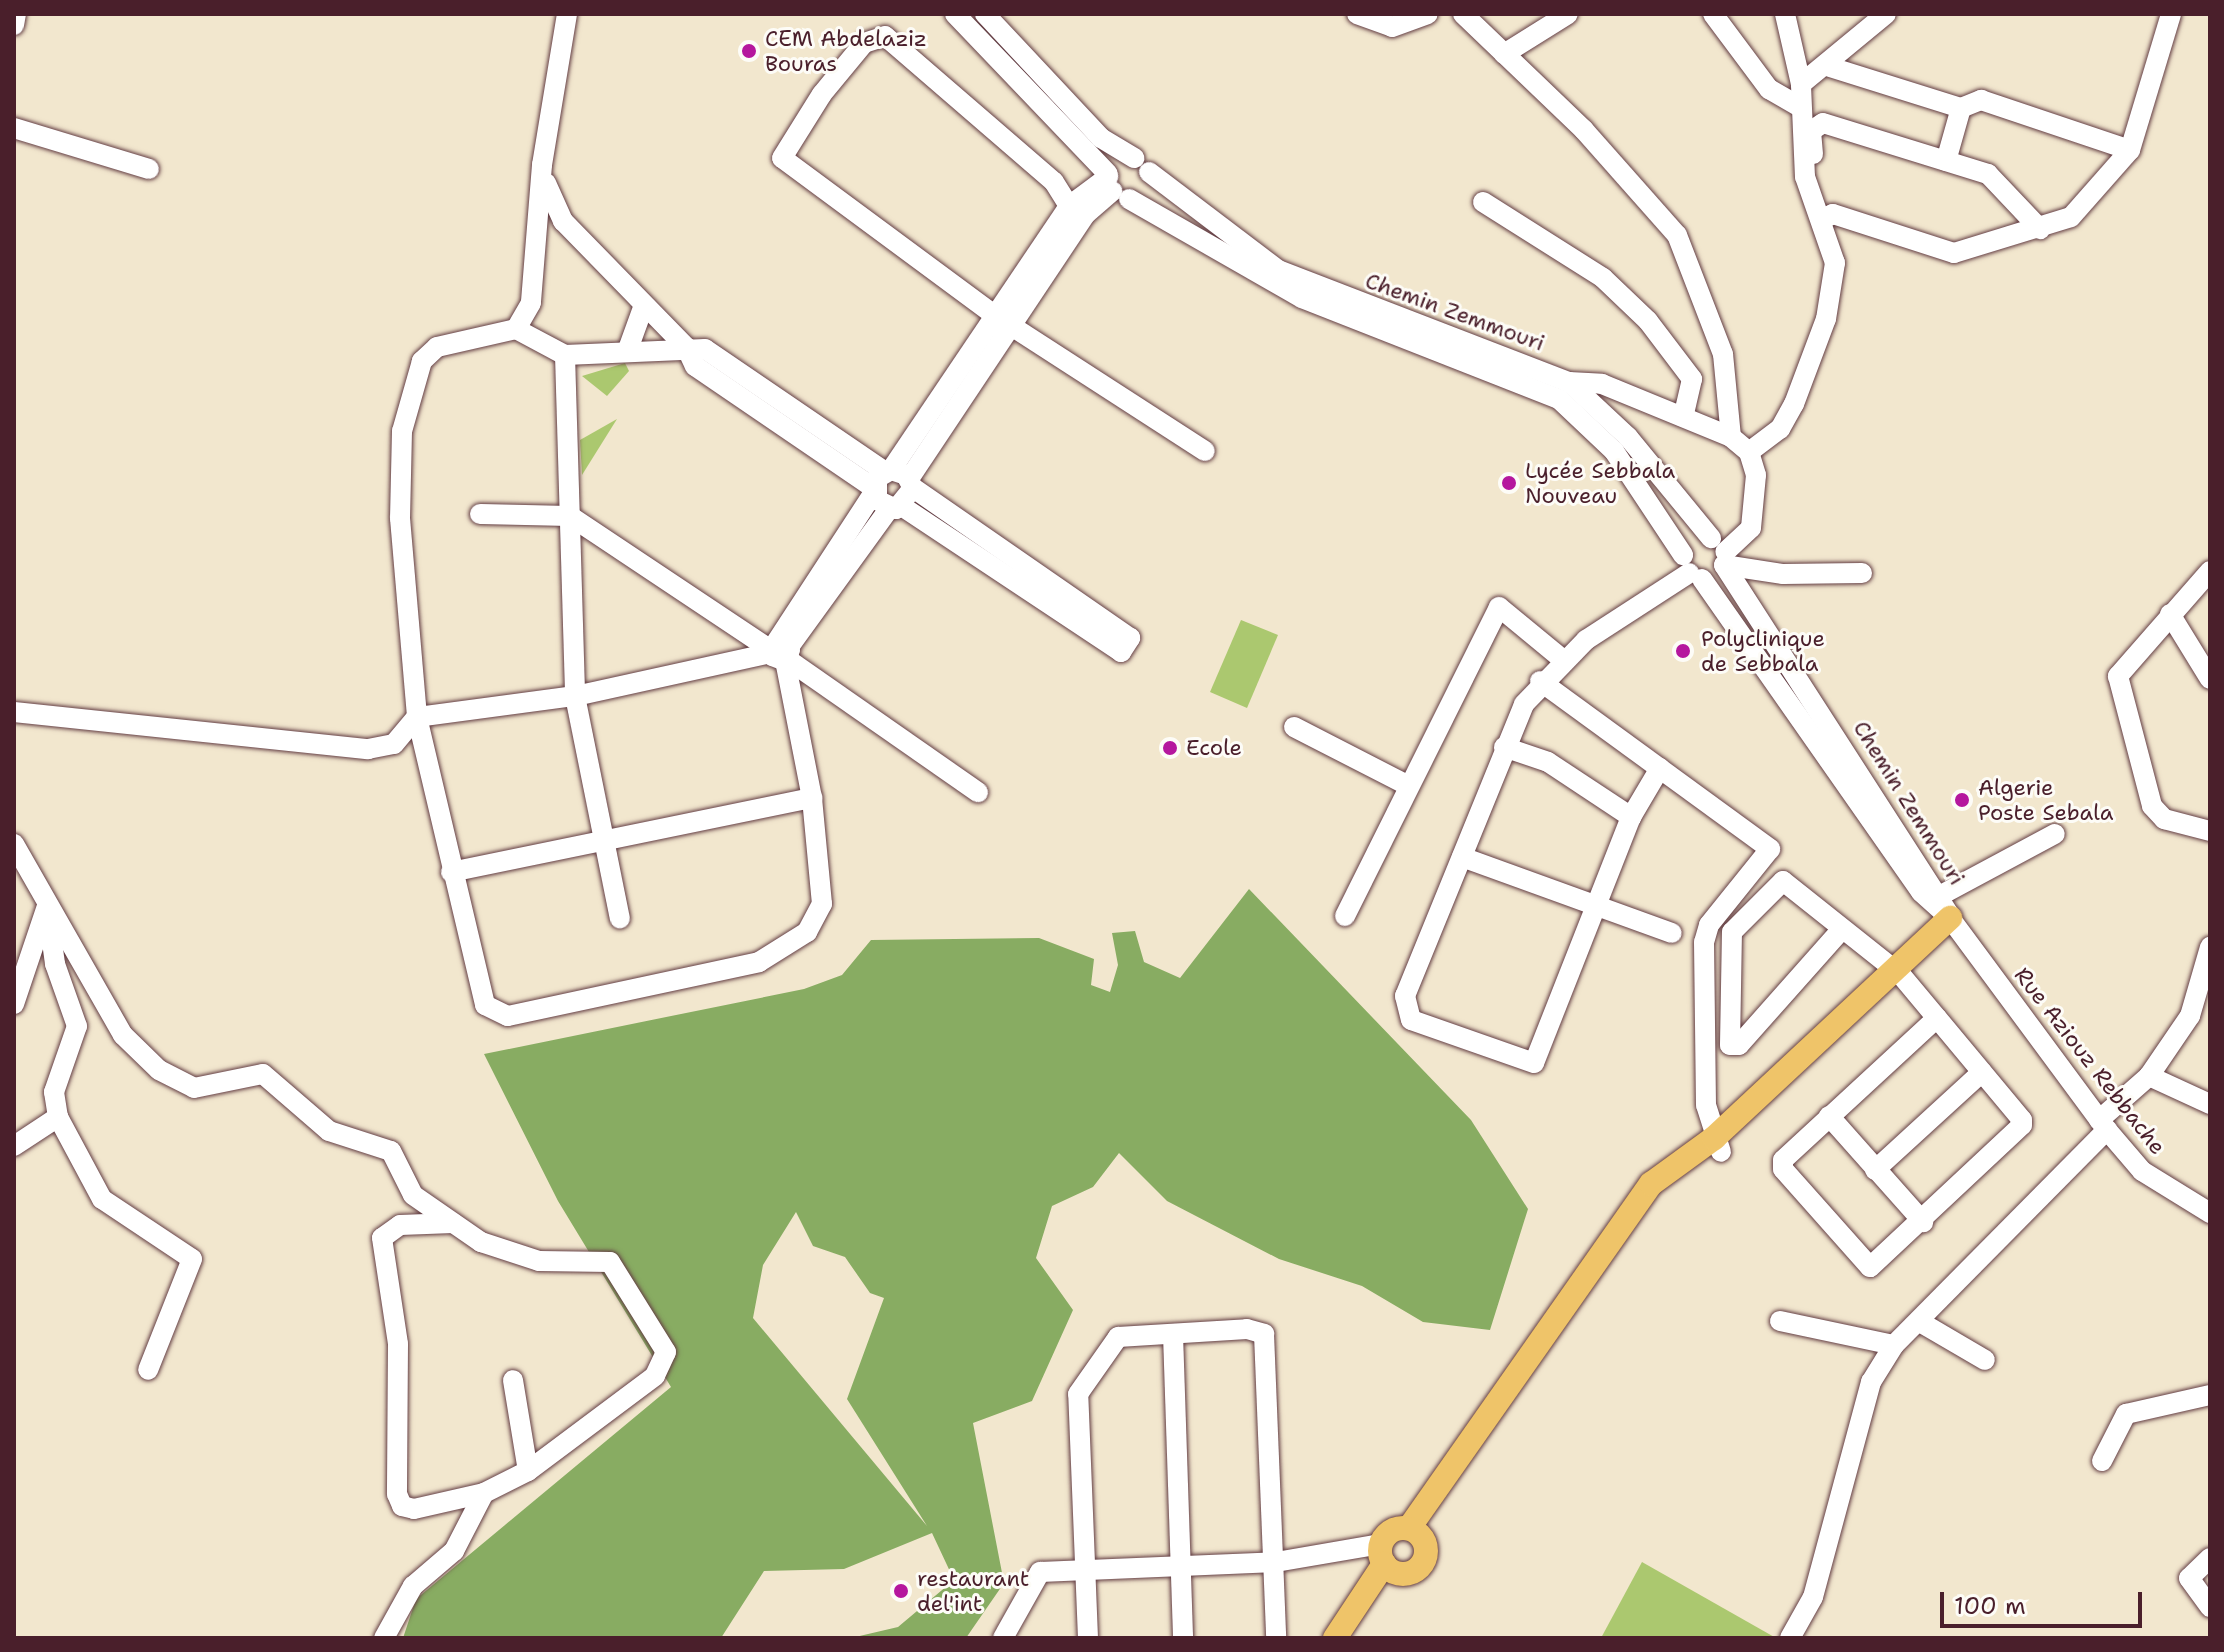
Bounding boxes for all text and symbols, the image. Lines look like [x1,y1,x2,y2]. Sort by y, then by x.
place label: CEM Abdelaziz Bouras [765,25,927,76]
marker: CEM Abdelaziz Bouras [740,42,758,60]
street label: Chemin Zemmouri [1362,267,1548,357]
place label: Lycée Sebbala Nouveau [1525,457,1675,508]
marker: Lycée Sebbala Nouveau [1500,474,1518,492]
place label: Polyclinique de Sebbala [1701,625,1825,676]
marker: Polyclinique de Sebbala [1672,640,1694,662]
street label: Chemin Zemmouri [1848,716,1970,890]
place label: Ecole [1186,735,1242,761]
marker: Ecole [1161,739,1179,757]
place label: Algerie Poste Sebala [1978,774,2113,826]
marker: Algerie Poste Sebala [1953,791,1971,809]
street label: Rue Aziouz Rebbache [2009,962,2171,1160]
place label: restaurant del'int [917,1565,1029,1616]
scale bar [1944,1576,2146,1626]
marker: restaurant del'int [892,1582,910,1600]
text: 100 m [1954,1590,2026,1622]

